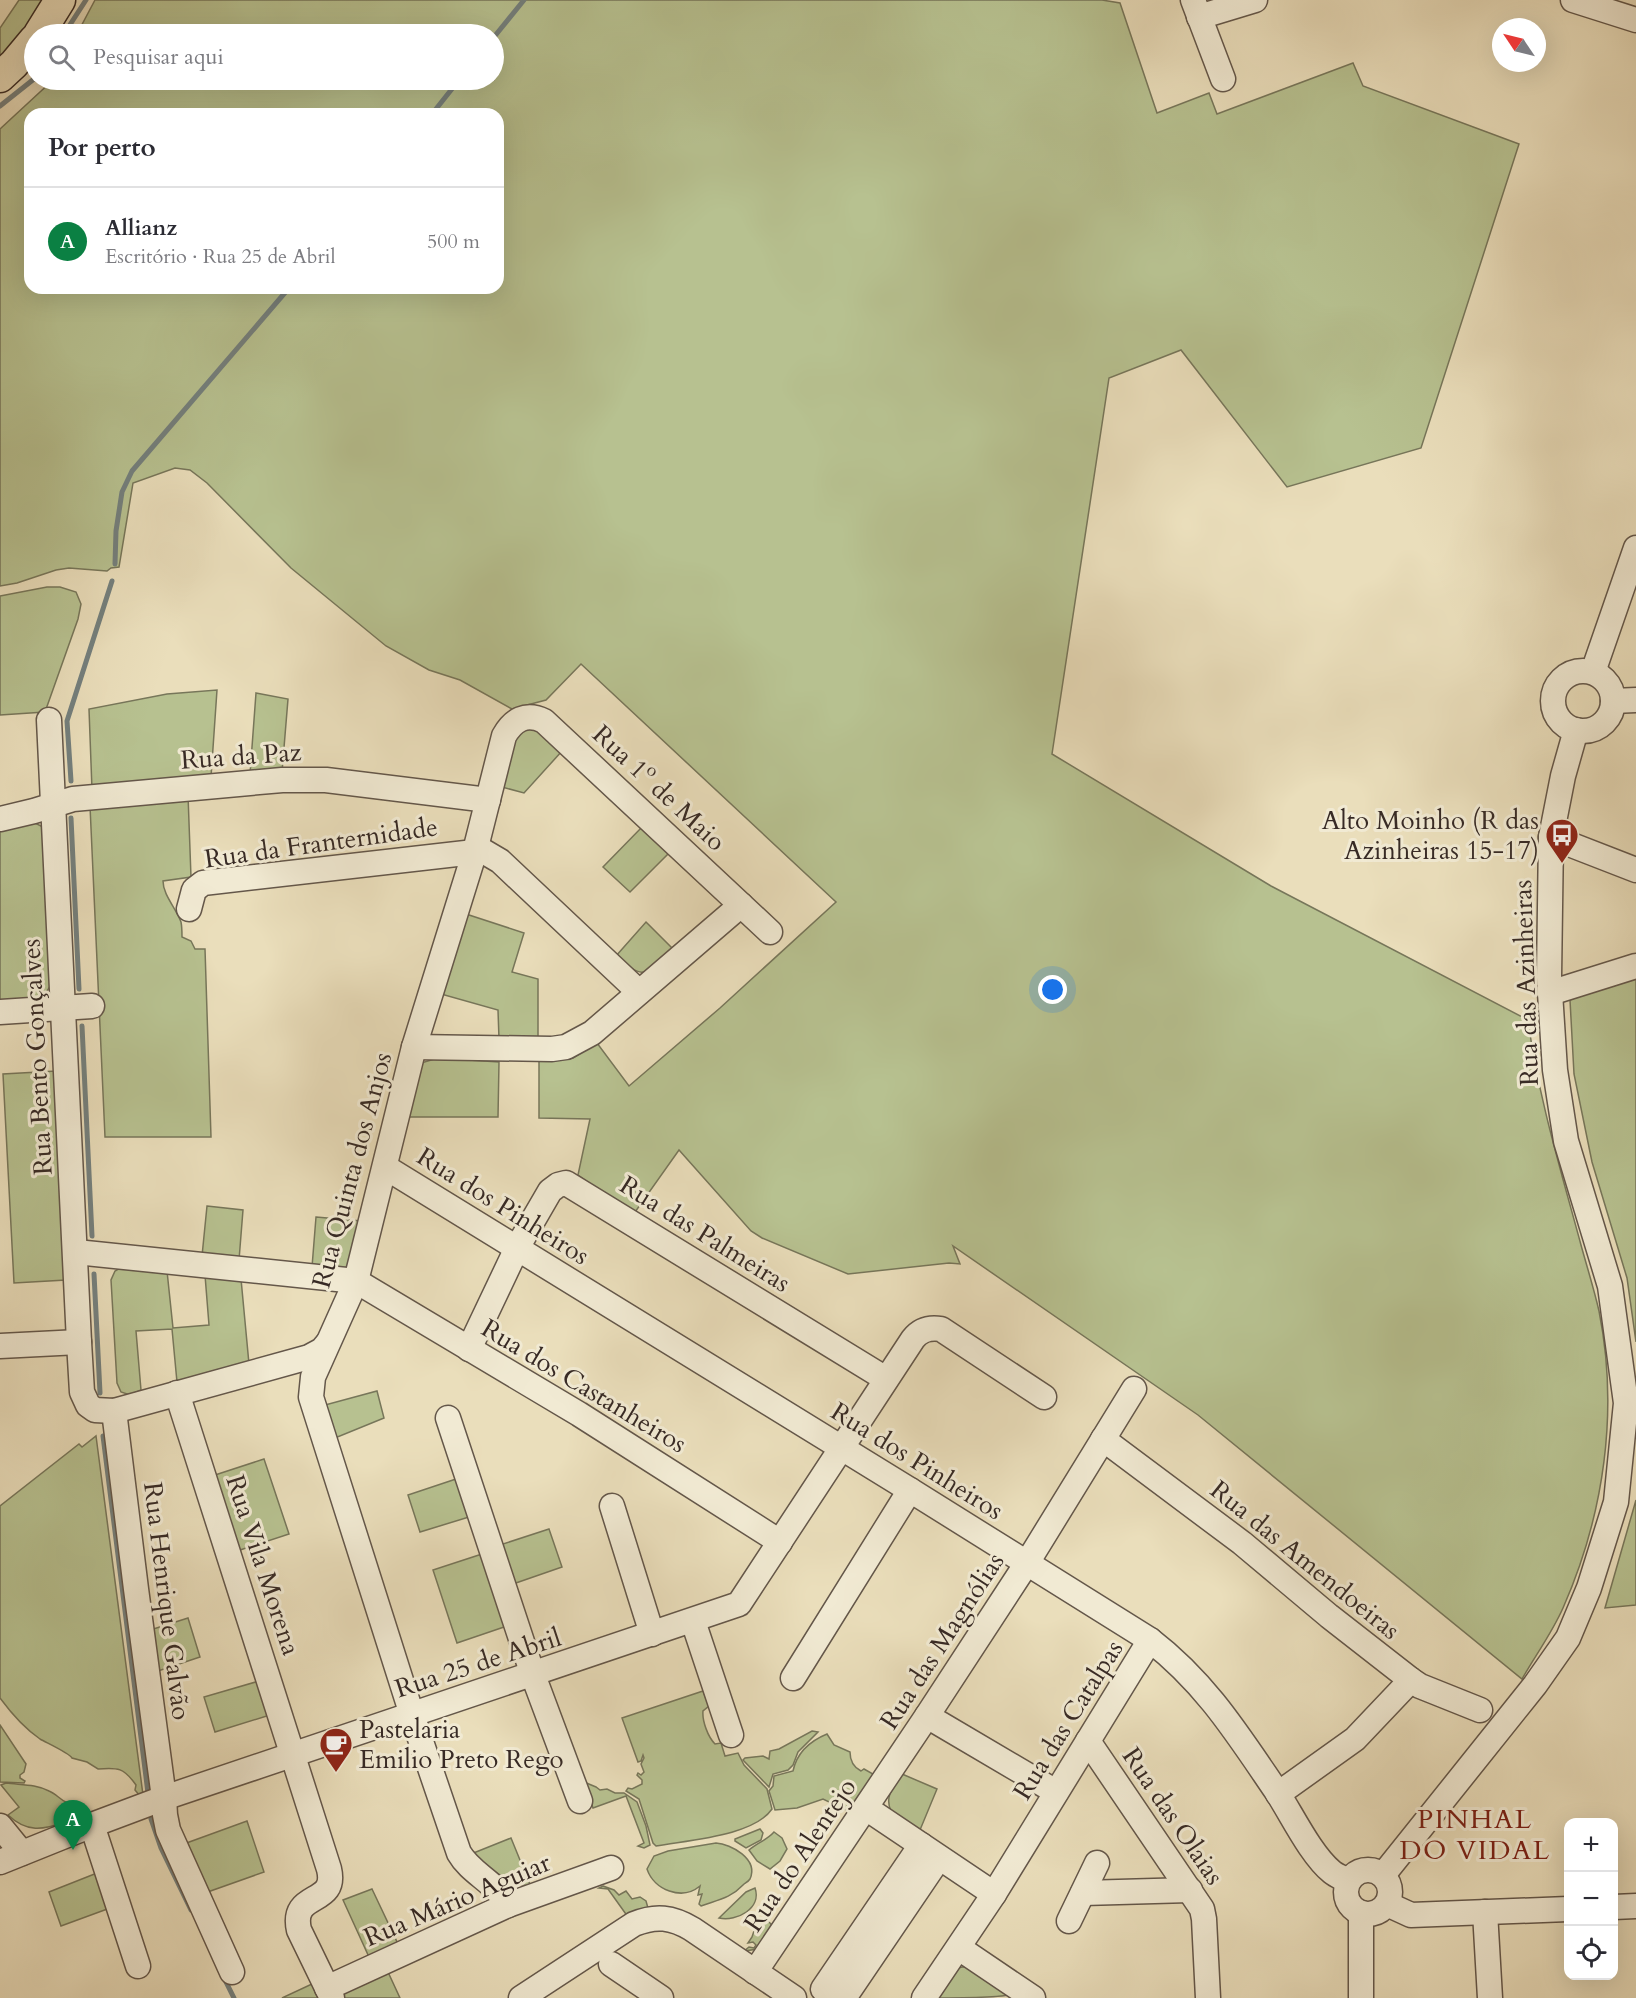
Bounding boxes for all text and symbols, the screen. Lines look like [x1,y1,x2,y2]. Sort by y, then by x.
north arrow [1492,18,1546,72]
search box [24,24,504,90]
icon: search [45,41,78,74]
text: Pesquisar aqui [93,42,224,72]
text: Por perto [48,130,156,165]
text: Allianz [105,213,177,243]
text: A [60,228,75,255]
text: 500 m [427,228,480,255]
text: Escritório · Rua 25 de Abril [105,243,336,270]
street label: Rua 1º de Maio [585,717,733,859]
street label: Rua da Paz [180,734,303,778]
place label: Alto Moinho (R das Azinheiras 15-17) [1322,803,1539,868]
street label: Rua da Franternidade [202,809,440,877]
bus stop icon: Alto Moinho (R das Azinheiras 15-17) [1544,817,1580,864]
street label: Rua das Azinheiras [1505,879,1547,1087]
street label: Rua Bento Gonçalves [13,938,61,1176]
your location [1038,975,1067,1004]
street label: Rua Quinta dos Anjos [304,1048,400,1292]
street label: Rua dos Pinheiros [410,1139,596,1273]
street label: Rua das Palmeiras [613,1167,797,1301]
street label: Rua dos Castanheiros [475,1311,693,1461]
street label: Rua dos Pinheiros [824,1394,1010,1528]
street label: Rua Vila Morena [217,1470,309,1660]
street label: Rua das Amendoeiras [1203,1473,1407,1647]
street label: Rua Henrique Galvão [135,1480,199,1722]
street label: Rua das Magnólias [872,1546,1012,1736]
street label: Rua 25 de Abril [391,1620,566,1706]
street label: Rua das Catalpas [1005,1633,1131,1807]
place label: Pastelaria Emilio Preto Rego [359,1712,564,1777]
cafe icon: Pastelaria Emilio Preto Rego [318,1726,354,1773]
street label: Rua das Olaias [1114,1740,1232,1892]
street label: Rua do Alentejo [736,1771,864,1939]
pin: A [54,1800,92,1850]
district label: PINHAL DO VIDAL [1399,1801,1551,1869]
map controls [1564,1818,1618,1980]
button: + [1564,1818,1618,1872]
street label: Rua Mário Aguiar [358,1845,556,1955]
button: − [1564,1872,1618,1926]
button: locate [1564,1926,1618,1980]

